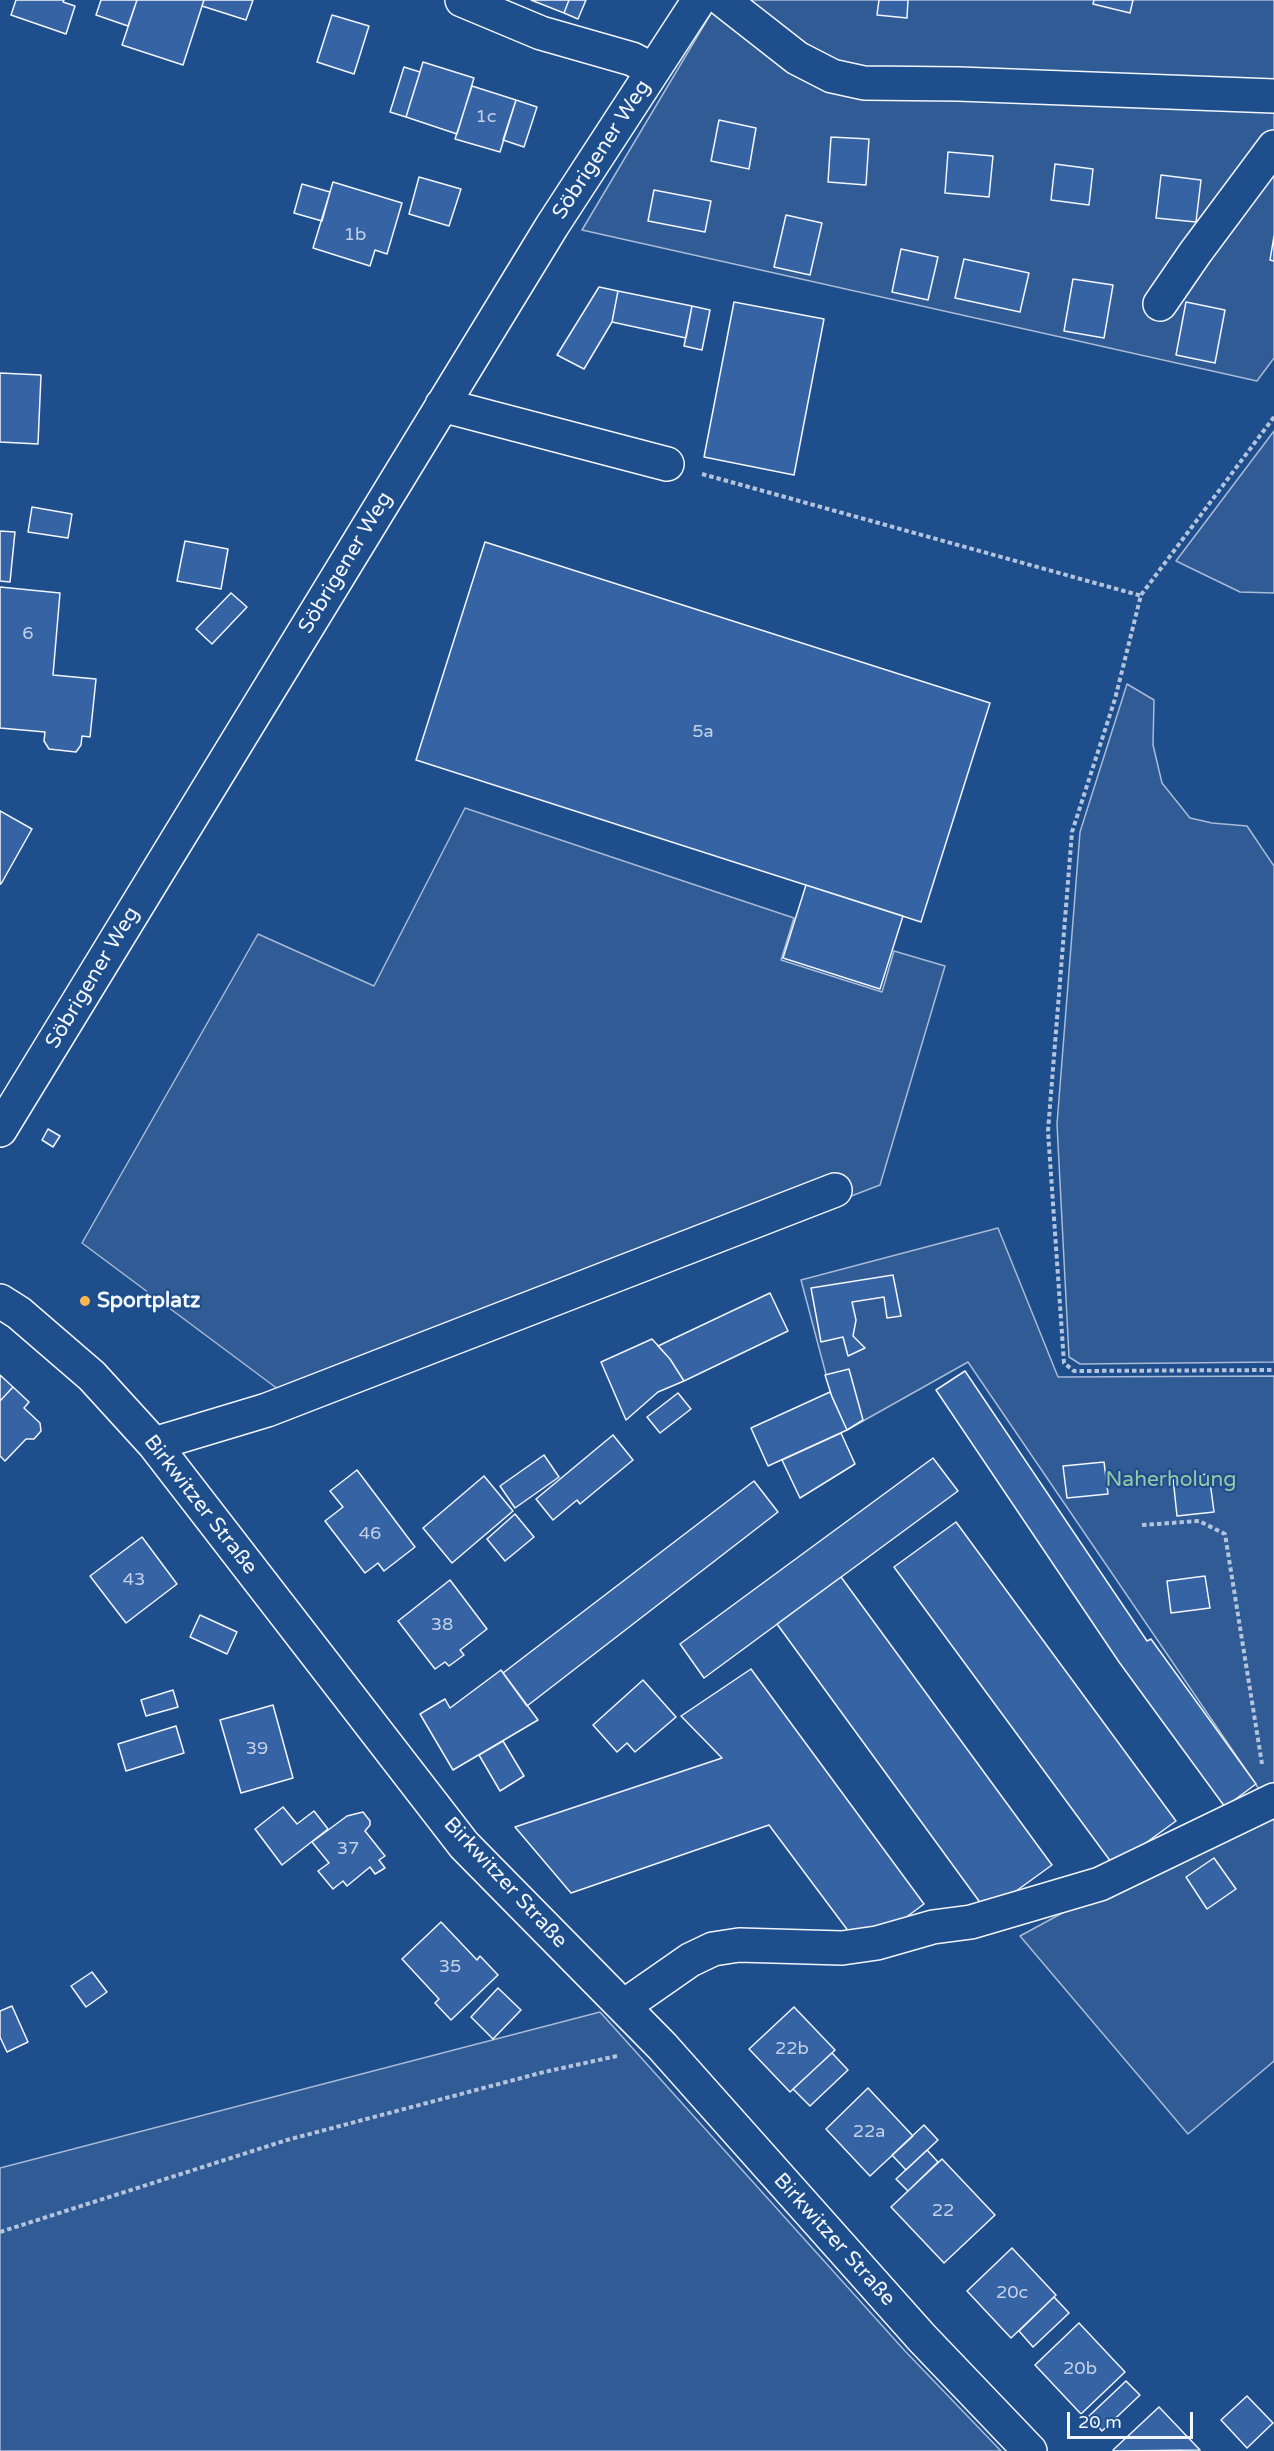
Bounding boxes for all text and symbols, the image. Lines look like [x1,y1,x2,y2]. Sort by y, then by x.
street label: Söbrigener Weg [548,76,656,224]
house number: 1c [476,106,496,128]
house number: 1b [344,224,366,246]
street label: Söbrigener Weg [294,488,398,638]
house number: 6 [22,623,34,645]
house number: 5a [692,721,714,743]
street label: Söbrigener Weg [41,903,145,1053]
place label: Sportplatz [97,1288,200,1314]
marker: Sportplatz [78,1294,92,1308]
street label: Birkwitzer Straße [138,1430,262,1580]
park label: Naherholung [1106,1467,1236,1493]
house number: 46 [359,1523,381,1545]
house number: 43 [123,1569,145,1591]
house number: 38 [431,1614,453,1636]
house number: 39 [246,1738,268,1760]
street label: Birkwitzer Straße [438,1812,572,1954]
house number: 37 [337,1838,359,1860]
house number: 35 [439,1956,461,1978]
house number: 22b [775,2038,809,2060]
house number: 22a [853,2121,885,2143]
street label: Birkwitzer Straße [768,2168,900,2312]
house number: 22 [932,2200,954,2222]
house number: 20c [996,2282,1028,2304]
house number: 20b [1063,2358,1097,2380]
scale bar [1070,2400,1196,2438]
text: 20 m [1078,2411,1122,2433]

